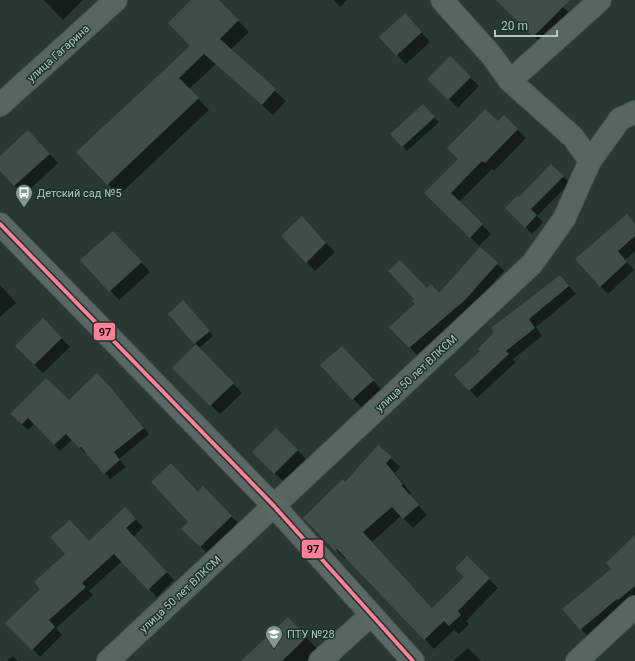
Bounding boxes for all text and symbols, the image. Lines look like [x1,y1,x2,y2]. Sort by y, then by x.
scale bar [495,12,557,38]
text: 20 m [501,19,528,33]
street label: улица Гагарина [25,22,92,85]
bus stop icon: Детский сад №5 [14,183,34,208]
place label: Детский сад №5 [37,187,122,200]
line badge: 97 [93,322,116,341]
text: 97 [99,326,111,339]
street label: улица 50 лет ВЛКСМ [373,332,460,414]
line badge: 97 [301,539,324,559]
text: 97 [307,543,319,556]
street label: улица 50 лет ВЛКСМ [137,553,224,635]
school or university icon: ПТУ №28 [264,624,284,649]
place label: ПТУ №28 [287,628,335,641]

